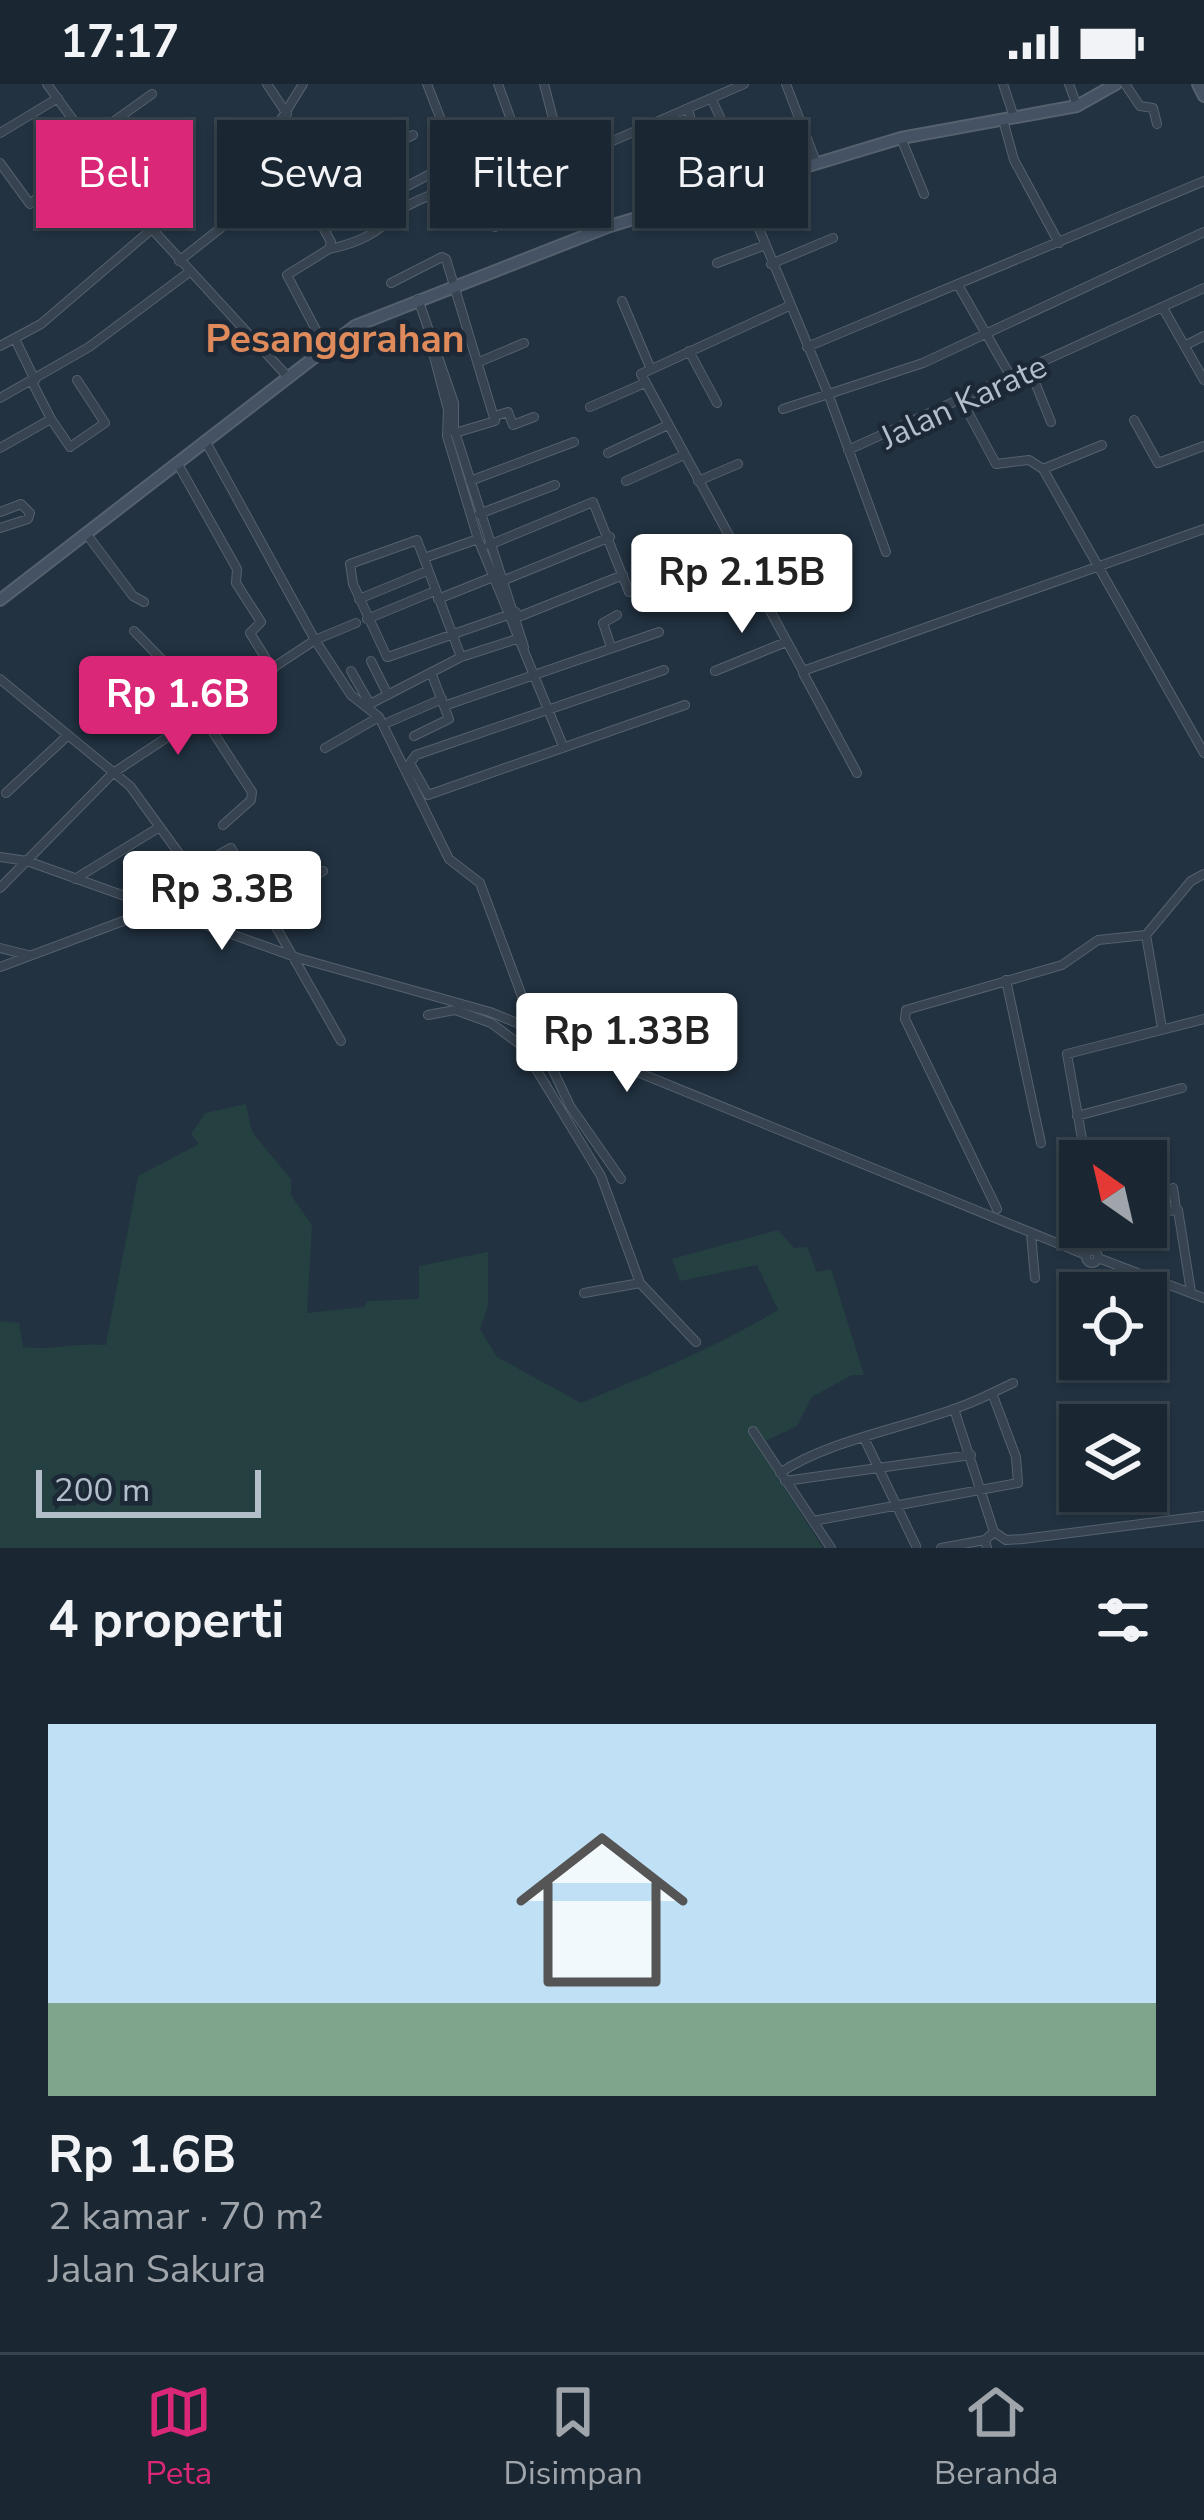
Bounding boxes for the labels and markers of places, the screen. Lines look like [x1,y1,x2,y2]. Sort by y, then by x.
pin: Rp 2.15B [618,534,866,636]
pin: Rp 1.6B [67,656,289,758]
pin: Rp 3.3B [111,851,333,953]
pin: Rp 1.33B [503,993,751,1095]

